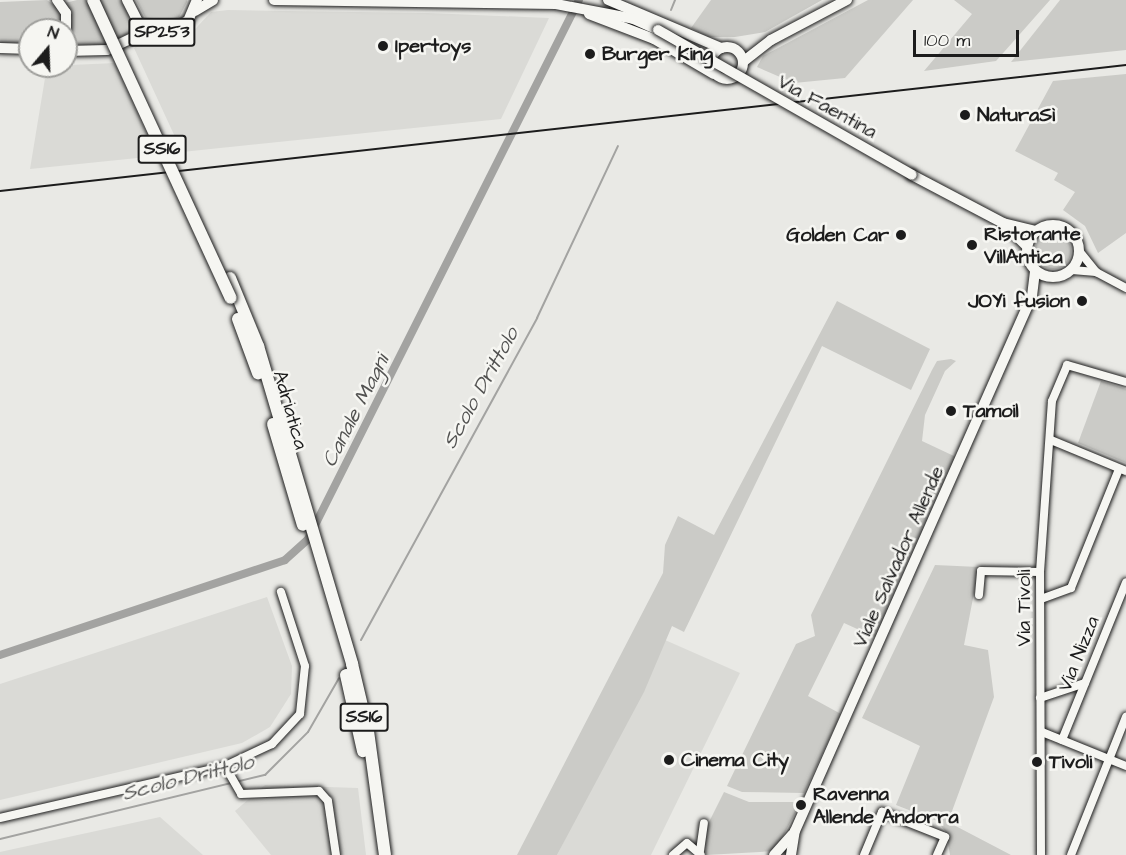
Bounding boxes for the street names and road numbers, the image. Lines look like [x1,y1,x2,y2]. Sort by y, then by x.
road number: SP253 [128,17,196,47]
street label: Via Faentina [773,70,881,144]
road number: SS16 [136,134,188,164]
street label: Adriatica [267,368,313,452]
street label: Viale Salvador Allende [848,463,950,651]
street label: Via Tivoli [1012,569,1036,647]
street label: Via Nizza [1053,613,1105,695]
road number: SS16 [338,702,389,732]

